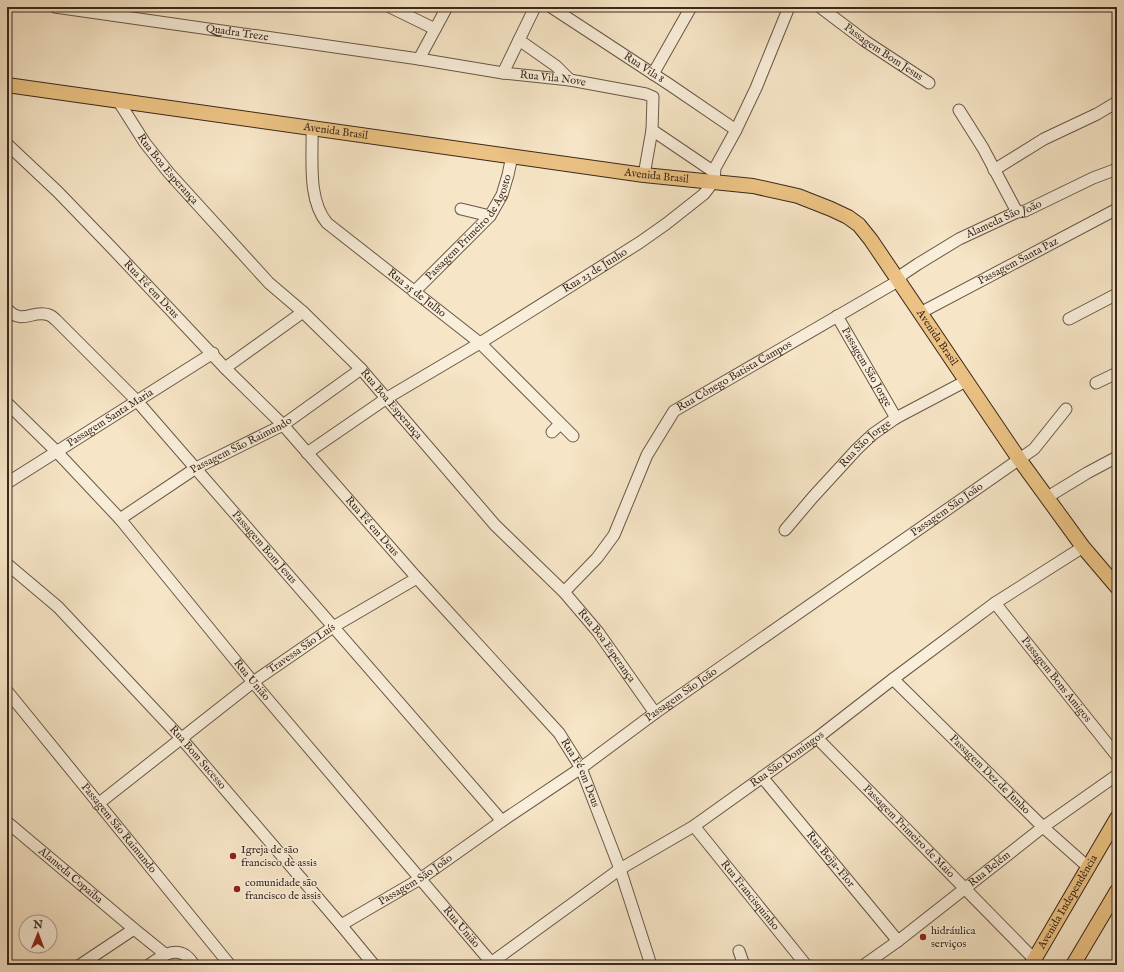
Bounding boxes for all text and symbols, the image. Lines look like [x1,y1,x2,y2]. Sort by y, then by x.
street label: Passagem Bom Jesus [841,21,926,84]
street label: Quadra Treze [205,22,269,44]
street label: Rua Vila 8 [621,49,667,86]
street label: Rua Vila Nove [519,68,587,90]
street label: Avenida Brasil [302,120,369,143]
street label: Rua Boa Esperança [134,131,201,208]
street label: Avenida Brasil [622,165,690,186]
street label: Passagem Primeiro de Agosto [423,173,515,283]
street label: Alameda São João [963,197,1044,242]
street label: Passagem Santa Paz [976,234,1061,288]
street label: Rua 23 de Junho [560,245,630,296]
street label: Rua Fé em Deus [120,257,182,322]
street label: Rua 25 de Julho [384,266,449,321]
street label: Avenida Brasil [913,306,961,369]
street label: Passagem São Jorge [838,325,895,409]
street label: Rua Cônego Batista Campos [674,337,795,415]
street label: Rua Boa Esperança [357,366,425,442]
street label: Passagem Santa Maria [64,385,156,450]
street label: Passagem São Raimundo [187,414,295,477]
street label: Rua São Jorge [836,417,894,471]
street label: Passagem São João [908,480,986,540]
street label: Rua Fé em Deus [342,494,402,560]
street label: Passagem Bom Jesus [229,508,300,587]
street label: Rua Boa Esperança [574,606,639,685]
street label: Travessa São Luís [265,620,338,677]
street label: Passagem Bons Amigos [1018,634,1095,725]
street label: Rua União [230,656,273,704]
street label: Passagem São João [642,665,720,725]
street label: Rua Bom Sucesso [166,723,229,793]
street label: Rua São Domingos [747,728,827,791]
street label: Passagem Dez de Junho [947,732,1033,817]
street label: Rua Fé em Deus [557,736,603,809]
street label: Passagem São Raimundo [78,780,160,876]
street label: Passagem Primeiro de Maio [860,782,958,881]
street label: Rua Beija-Flor [803,828,858,890]
place label: Igreja de são francisco de assis [241,843,317,870]
street label: Alameda Copaiba [35,844,106,907]
street label: Rua Belém [965,848,1014,890]
marker: Igreja de são francisco de assis [228,851,238,861]
street label: Passagem São João [376,851,455,909]
street label: Avenida Independência [1034,852,1101,952]
street label: Rua Francisquinho [717,857,782,933]
place label: comunidade são francisco de assis [245,876,321,903]
marker: comunidade são francisco de assis [232,884,242,894]
street label: Rua União [440,904,483,951]
north arrow [18,914,58,954]
text: N [32,918,44,932]
place label: hidráulica serviços [931,924,976,951]
marker: hidráulica serviços [918,932,928,942]

